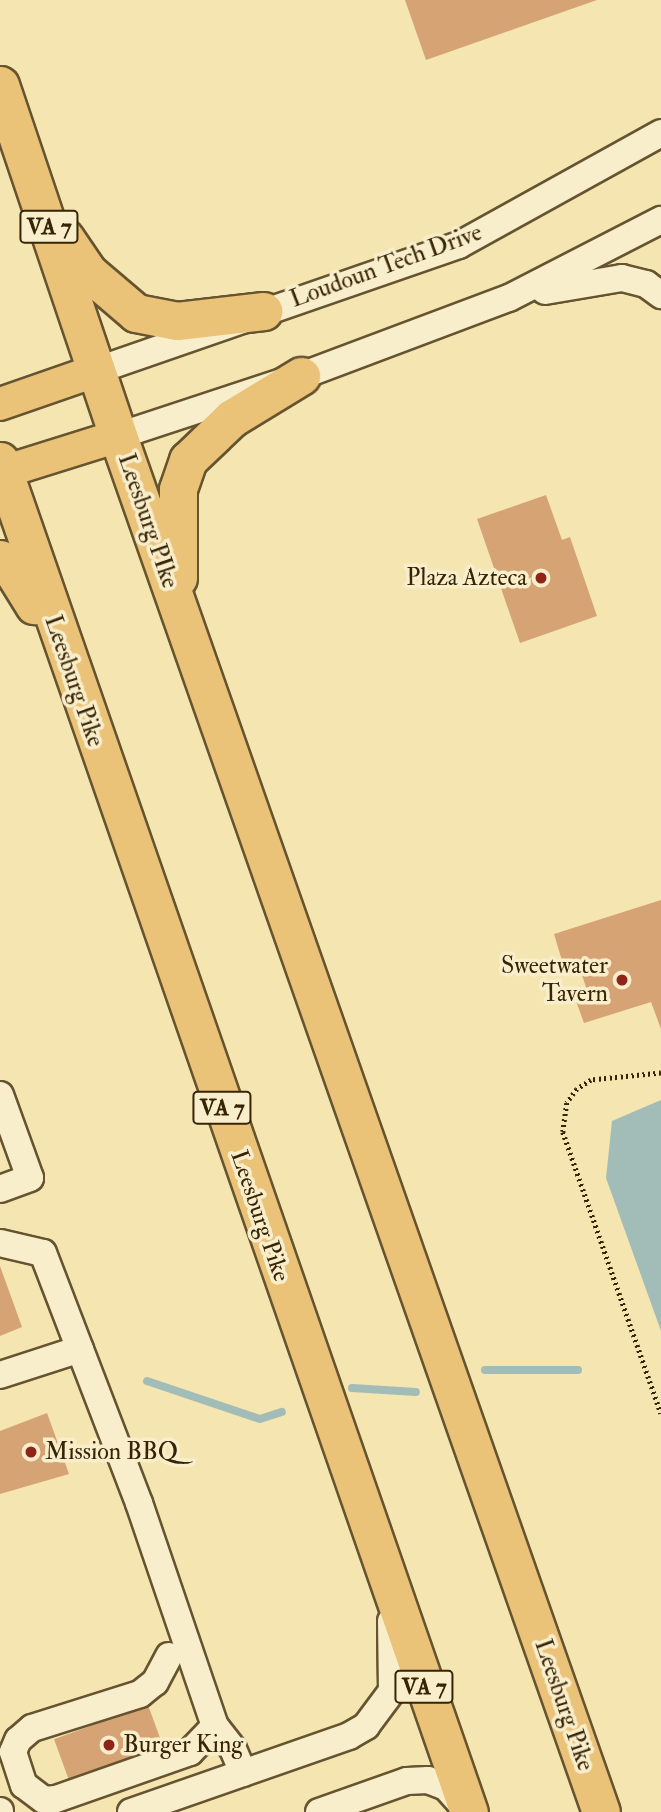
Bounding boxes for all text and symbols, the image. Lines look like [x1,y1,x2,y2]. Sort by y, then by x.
road number: VA 7 [19,208,79,246]
street label: Loudoun Tech Drive [286,218,486,314]
street label: Leesburg PIke [112,450,184,592]
place label: Plaza Azteca [406,564,527,592]
marker: Plaza Azteca [533,570,549,586]
street label: Leesburg Pike [38,612,110,750]
place label: Sweetwater Tavern [501,952,608,1008]
marker: Sweetwater Tavern [614,972,630,988]
road number: VA 7 [192,1088,252,1128]
street label: Leesburg Pike [224,1147,296,1285]
place label: Mission BBQ [45,1438,178,1466]
marker: Mission BBQ [23,1444,39,1460]
street label: Leesburg Pike [528,1636,600,1774]
road number: VA 7 [394,1668,454,1706]
place label: Burger King [123,1731,243,1759]
marker: Burger King [101,1737,117,1753]

